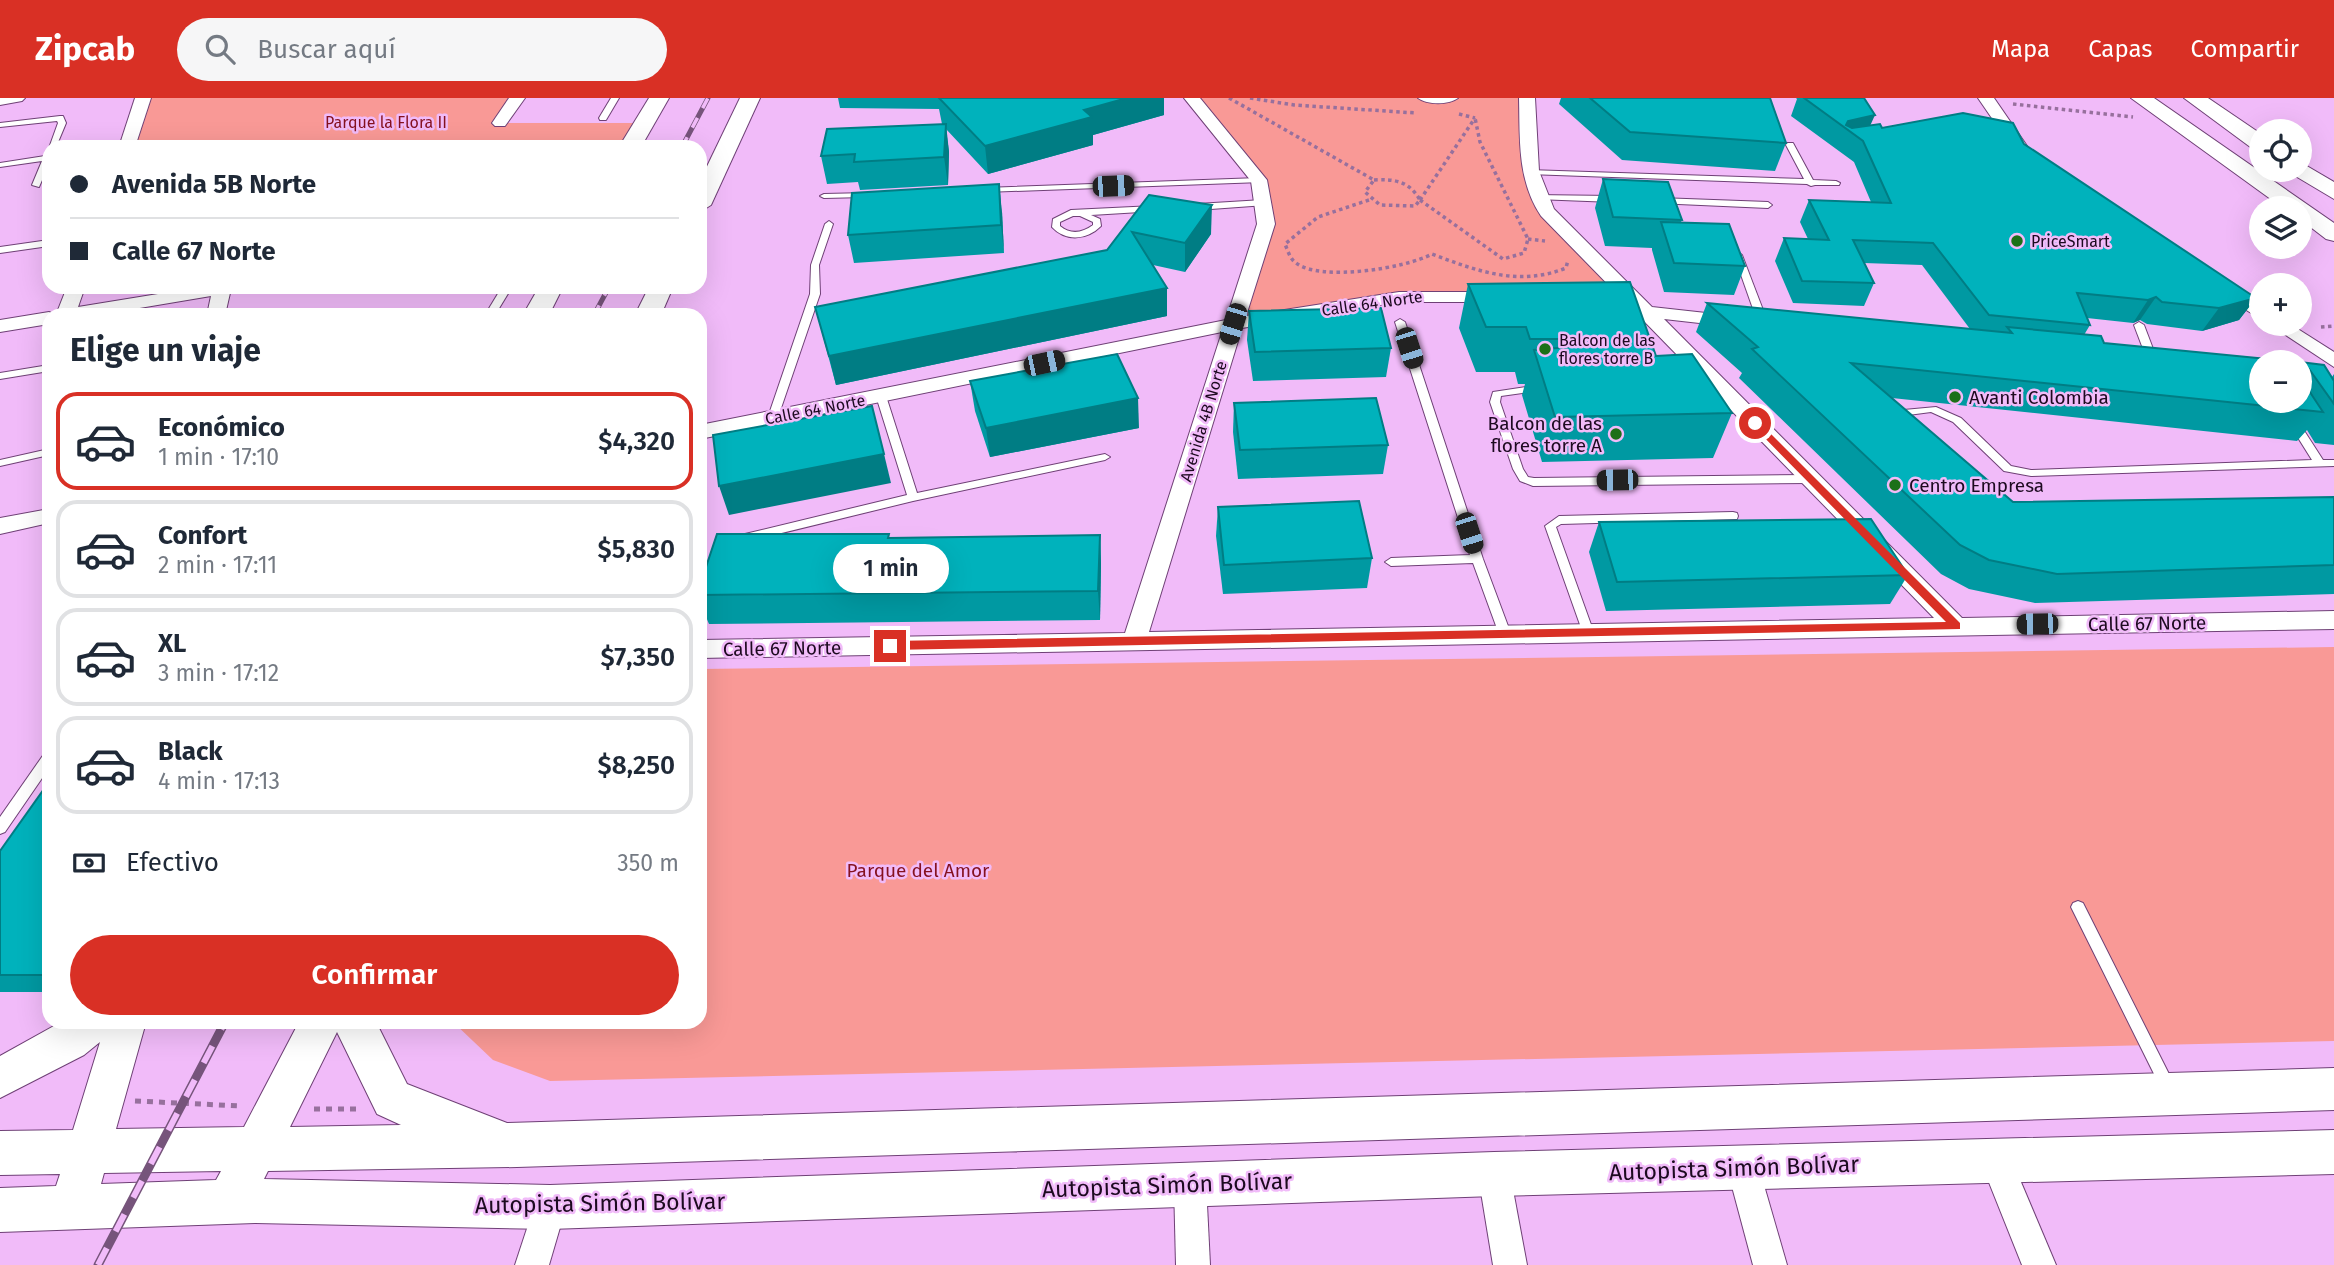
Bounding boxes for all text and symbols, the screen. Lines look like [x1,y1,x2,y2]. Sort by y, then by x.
search box [177,18,667,81]
text: Zipcab [35,29,135,69]
icon: search [201,30,239,68]
text: Buscar aquí [257,34,396,65]
text: Mapa [1991,35,2050,63]
text: Capas [2088,35,2152,63]
text: Compartir [2190,35,2299,63]
park label: Parque la Flora II [325,113,447,132]
map controls [2249,119,2312,413]
button: locate [2249,119,2312,182]
text: Avenida 5B Norte [112,169,316,200]
car [1092,175,1135,197]
button: layers [2249,196,2312,259]
place label: PriceSmart [2031,232,2110,251]
marker: PriceSmart [2009,233,2025,249]
text: Calle 67 Norte [112,236,276,267]
button: + [2249,273,2312,336]
street label: Calle 64 Norte [1320,287,1424,320]
car [1217,301,1250,347]
car [1393,325,1426,371]
text: Elige un viaje [70,331,261,369]
place label: Balcon de las flores torre B [1559,331,1655,368]
marker: Balcon de las flores torre B [1537,341,1553,357]
car [1022,348,1067,378]
button: − [2249,350,2312,413]
street label: Avenida 4B Norte [1176,358,1231,484]
place label: Avanti Colombia [1969,386,2109,409]
marker: Avanti Colombia [1947,389,1963,405]
street label: Calle 64 Norte [763,390,867,429]
route start [1739,407,1771,439]
icon: car [74,410,137,473]
text: Económico [158,412,285,443]
place label: Balcon de las flores torre A [1488,412,1602,457]
text: $4,320 [598,426,675,457]
marker: Balcon de las flores torre A [1608,426,1624,442]
text: 1 min · 17:10 [158,443,279,471]
car [1596,469,1639,491]
place label: Centro Empresa [1909,474,2044,497]
marker: Centro Empresa [1887,477,1903,493]
car [1453,510,1486,556]
icon: car [74,518,137,581]
text: Confort [158,520,247,551]
text: $5,830 [598,534,675,565]
callout: 1 min [832,545,948,594]
text: 2 min · 17:11 [158,551,277,579]
text: 1 min [863,554,919,582]
street label: Calle 67 Norte [2088,611,2206,636]
car [2016,613,2059,635]
icon: car [74,626,137,689]
text: XL [158,628,186,659]
route end [874,630,906,662]
street label: Calle 67 Norte [723,636,841,661]
text: $7,350 [601,642,675,673]
text: 3 min · 17:12 [158,659,279,687]
icon: car [74,734,137,797]
text: Black [158,736,223,767]
text: $8,250 [598,750,675,781]
text: 4 min · 17:13 [158,767,280,795]
icon: cash [70,844,108,882]
text: Efectivo [126,847,219,878]
text: 350 m [617,849,679,877]
park label: Parque del Amor [847,859,990,882]
button: Confirmar [70,935,679,1015]
street label: Autopista Simón Bolívar [1608,1150,1860,1186]
street label: Autopista Simón Bolívar [1041,1167,1293,1203]
street label: Autopista Simón Bolívar [475,1187,726,1219]

